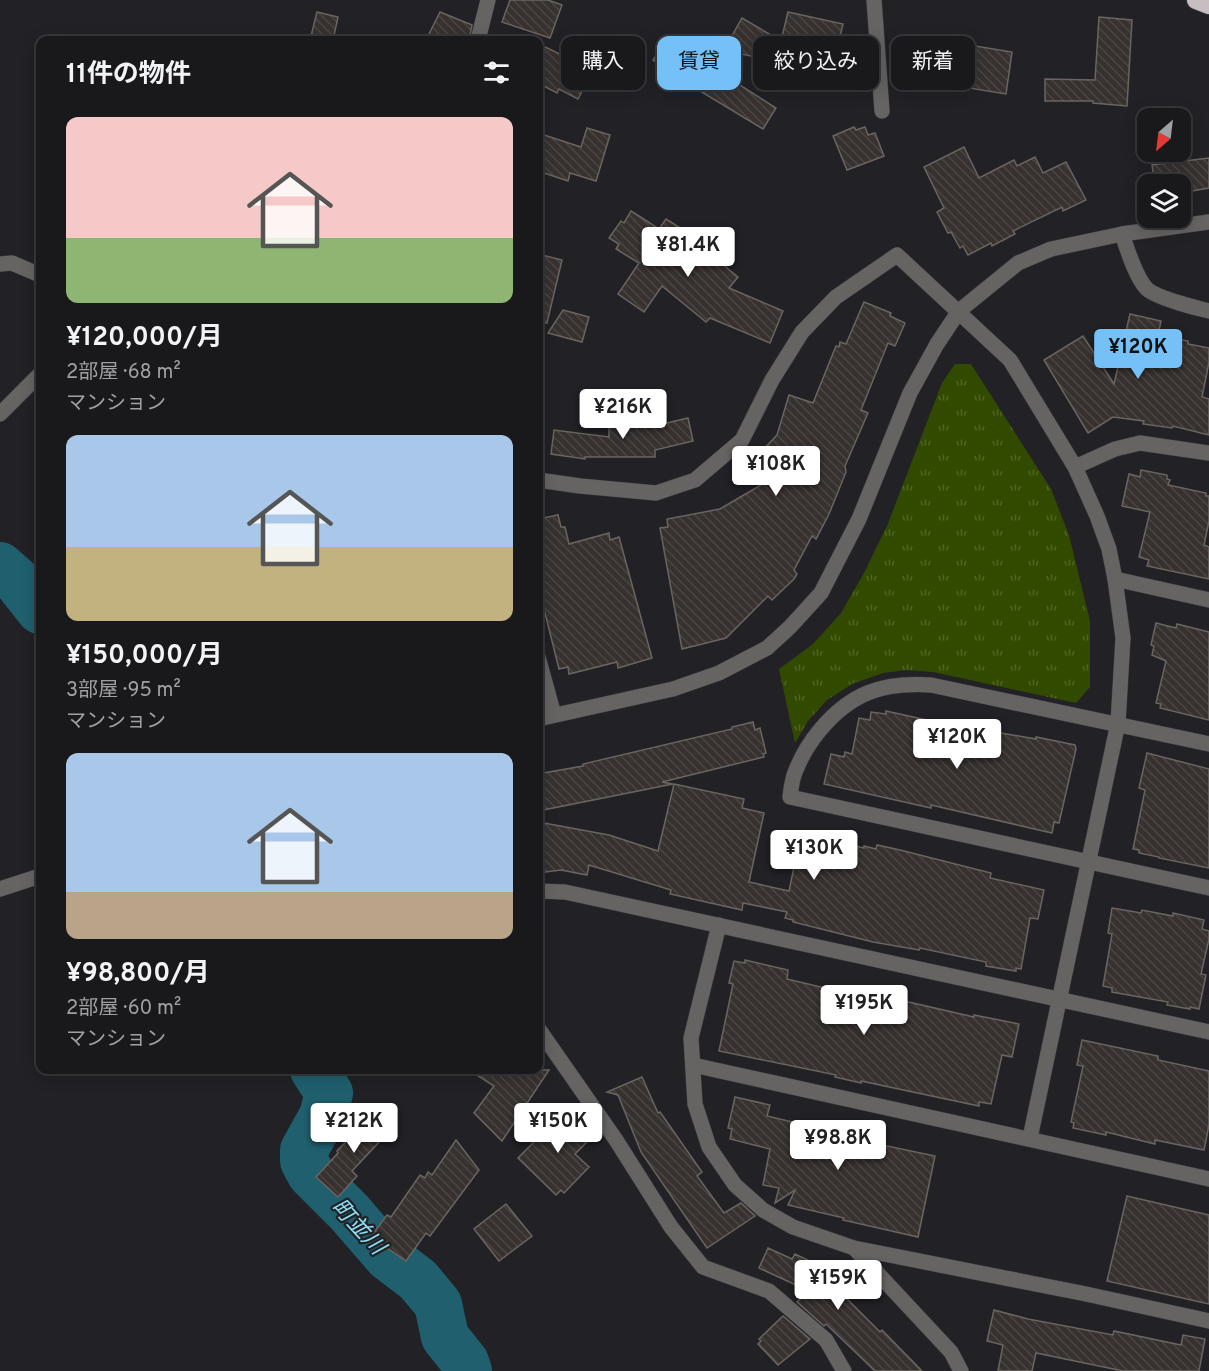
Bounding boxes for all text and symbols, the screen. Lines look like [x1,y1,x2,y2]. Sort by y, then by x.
chip: 購入 [561,36,645,90]
chip: 賃貸 [657,36,741,90]
chip: 絞り込み [753,36,879,90]
chip: 新着 [891,36,975,90]
icon: filters [480,56,513,89]
text: 11件の物件 [66,59,191,92]
north arrow [1137,108,1191,162]
map controls [1137,108,1191,228]
icon: home [236,156,344,264]
button: layers [1137,174,1191,228]
pin: ¥81.4K [639,227,737,278]
text: ¥81.4K [656,233,720,259]
text: ¥120,000/月 [66,322,223,355]
pin: ¥120K [1096,329,1180,380]
text: ¥120K [1108,335,1168,361]
text: 2部屋 · 68 m² [66,360,181,386]
pin: ¥216K [581,389,665,440]
text: マンション [66,391,166,417]
text: ¥216K [594,395,652,421]
pin: ¥108K [734,446,818,497]
text: ¥108K [746,452,806,478]
icon: home [236,474,344,582]
text: ¥150,000/月 [66,640,223,673]
text: 3部屋 · 95 m² [66,678,181,704]
text: マンション [66,709,166,735]
pin: ¥120K [915,719,999,770]
text: ¥120K [927,725,987,751]
icon: home [236,792,344,900]
pin: ¥130K [772,830,856,881]
text: ¥130K [784,836,844,862]
text: ¥98,800/月 [66,958,210,991]
pin: ¥195K [822,985,906,1036]
text: ¥195K [835,991,893,1017]
text: 2部屋 · 60 m² [66,996,181,1022]
text: マンション [66,1027,166,1053]
pin: ¥212K [312,1103,396,1154]
pin: ¥150K [516,1103,600,1154]
text: ¥212K [325,1109,383,1135]
text: ¥150K [528,1109,588,1135]
pin: ¥98.8K [789,1120,887,1171]
text: ¥98.8K [804,1126,872,1152]
water label: 町並川 [325,1194,391,1263]
pin: ¥159K [796,1260,880,1311]
text: ¥159K [809,1266,867,1292]

